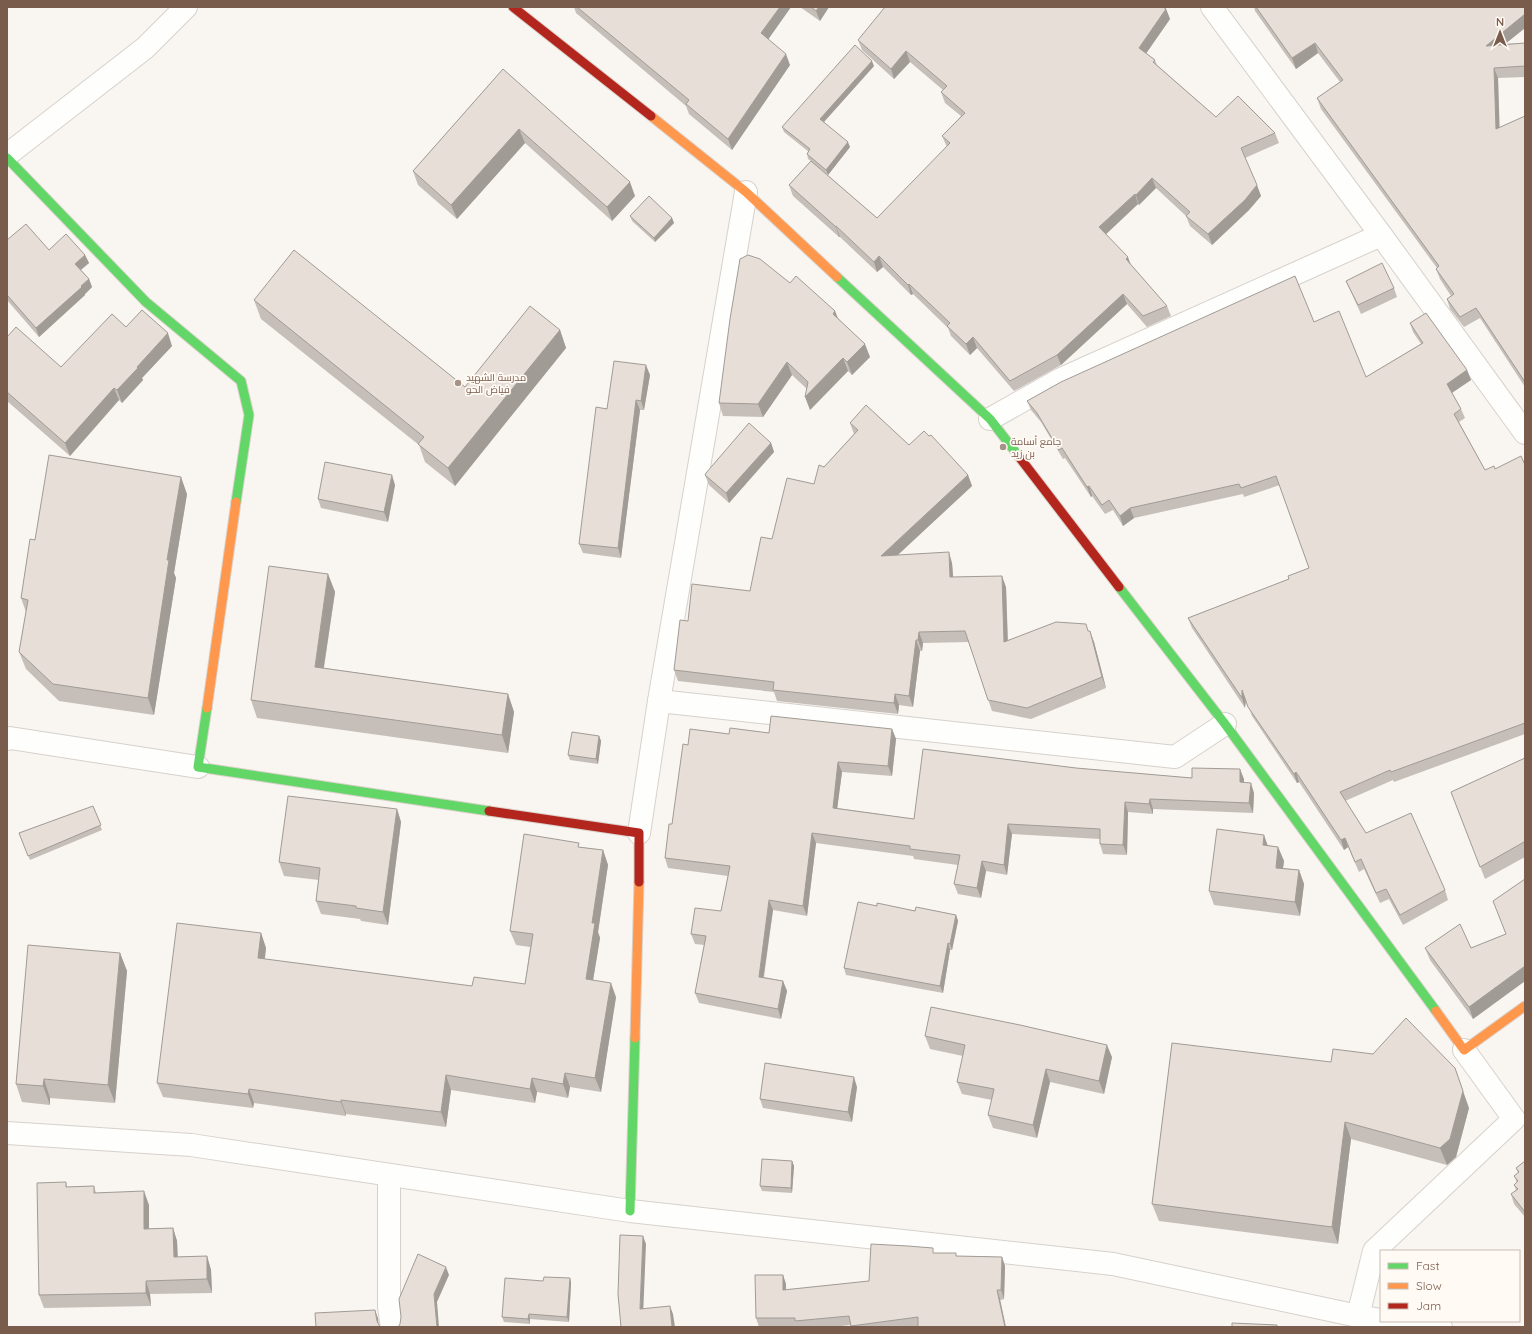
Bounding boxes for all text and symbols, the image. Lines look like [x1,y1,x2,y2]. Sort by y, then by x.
north arrow [1480,12,1520,52]
text: N [1496,15,1504,29]
place label: مدرسة الشهيد فياض الحو [466,371,526,396]
marker: مدرسة الشهيد فياض الحو [453,378,463,388]
place label: جامع أسامة بن زيد [1011,435,1061,460]
marker: جامع أسامة بن زيد [998,442,1008,452]
legend [1380,1250,1520,1322]
text: Fast [1416,1258,1440,1273]
text: Slow [1416,1278,1442,1293]
text: Jam [1416,1298,1441,1313]

